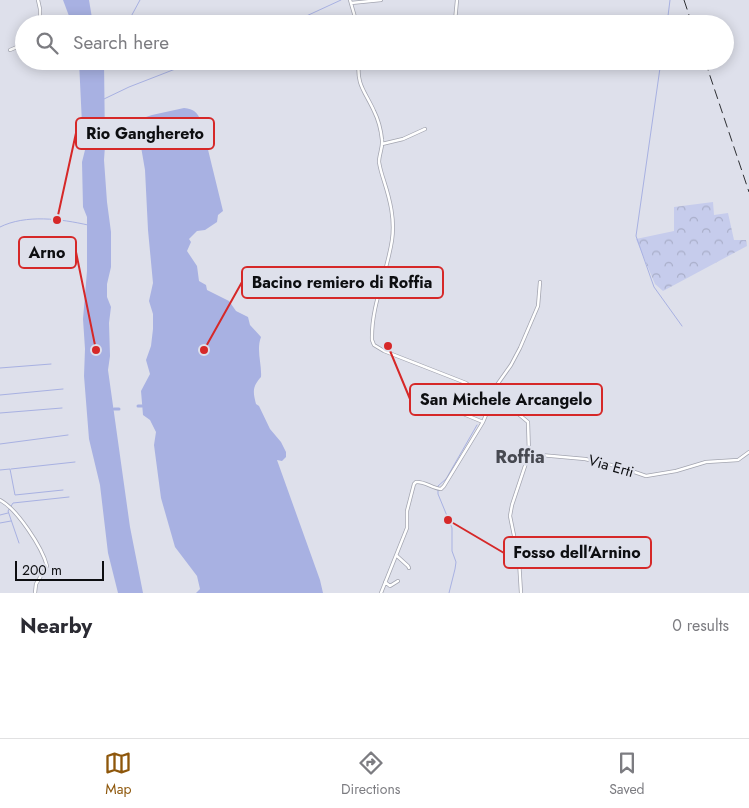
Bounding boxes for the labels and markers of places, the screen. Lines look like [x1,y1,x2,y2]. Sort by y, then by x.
callout: Rio Ganghereto [76,118,214,149]
callout: Arno [19,237,76,268]
callout: Bacino remiero di Roffia [242,267,443,298]
callout: San Michele Arcangelo [410,384,602,415]
callout: Fosso dell'Arnino [504,537,651,568]

